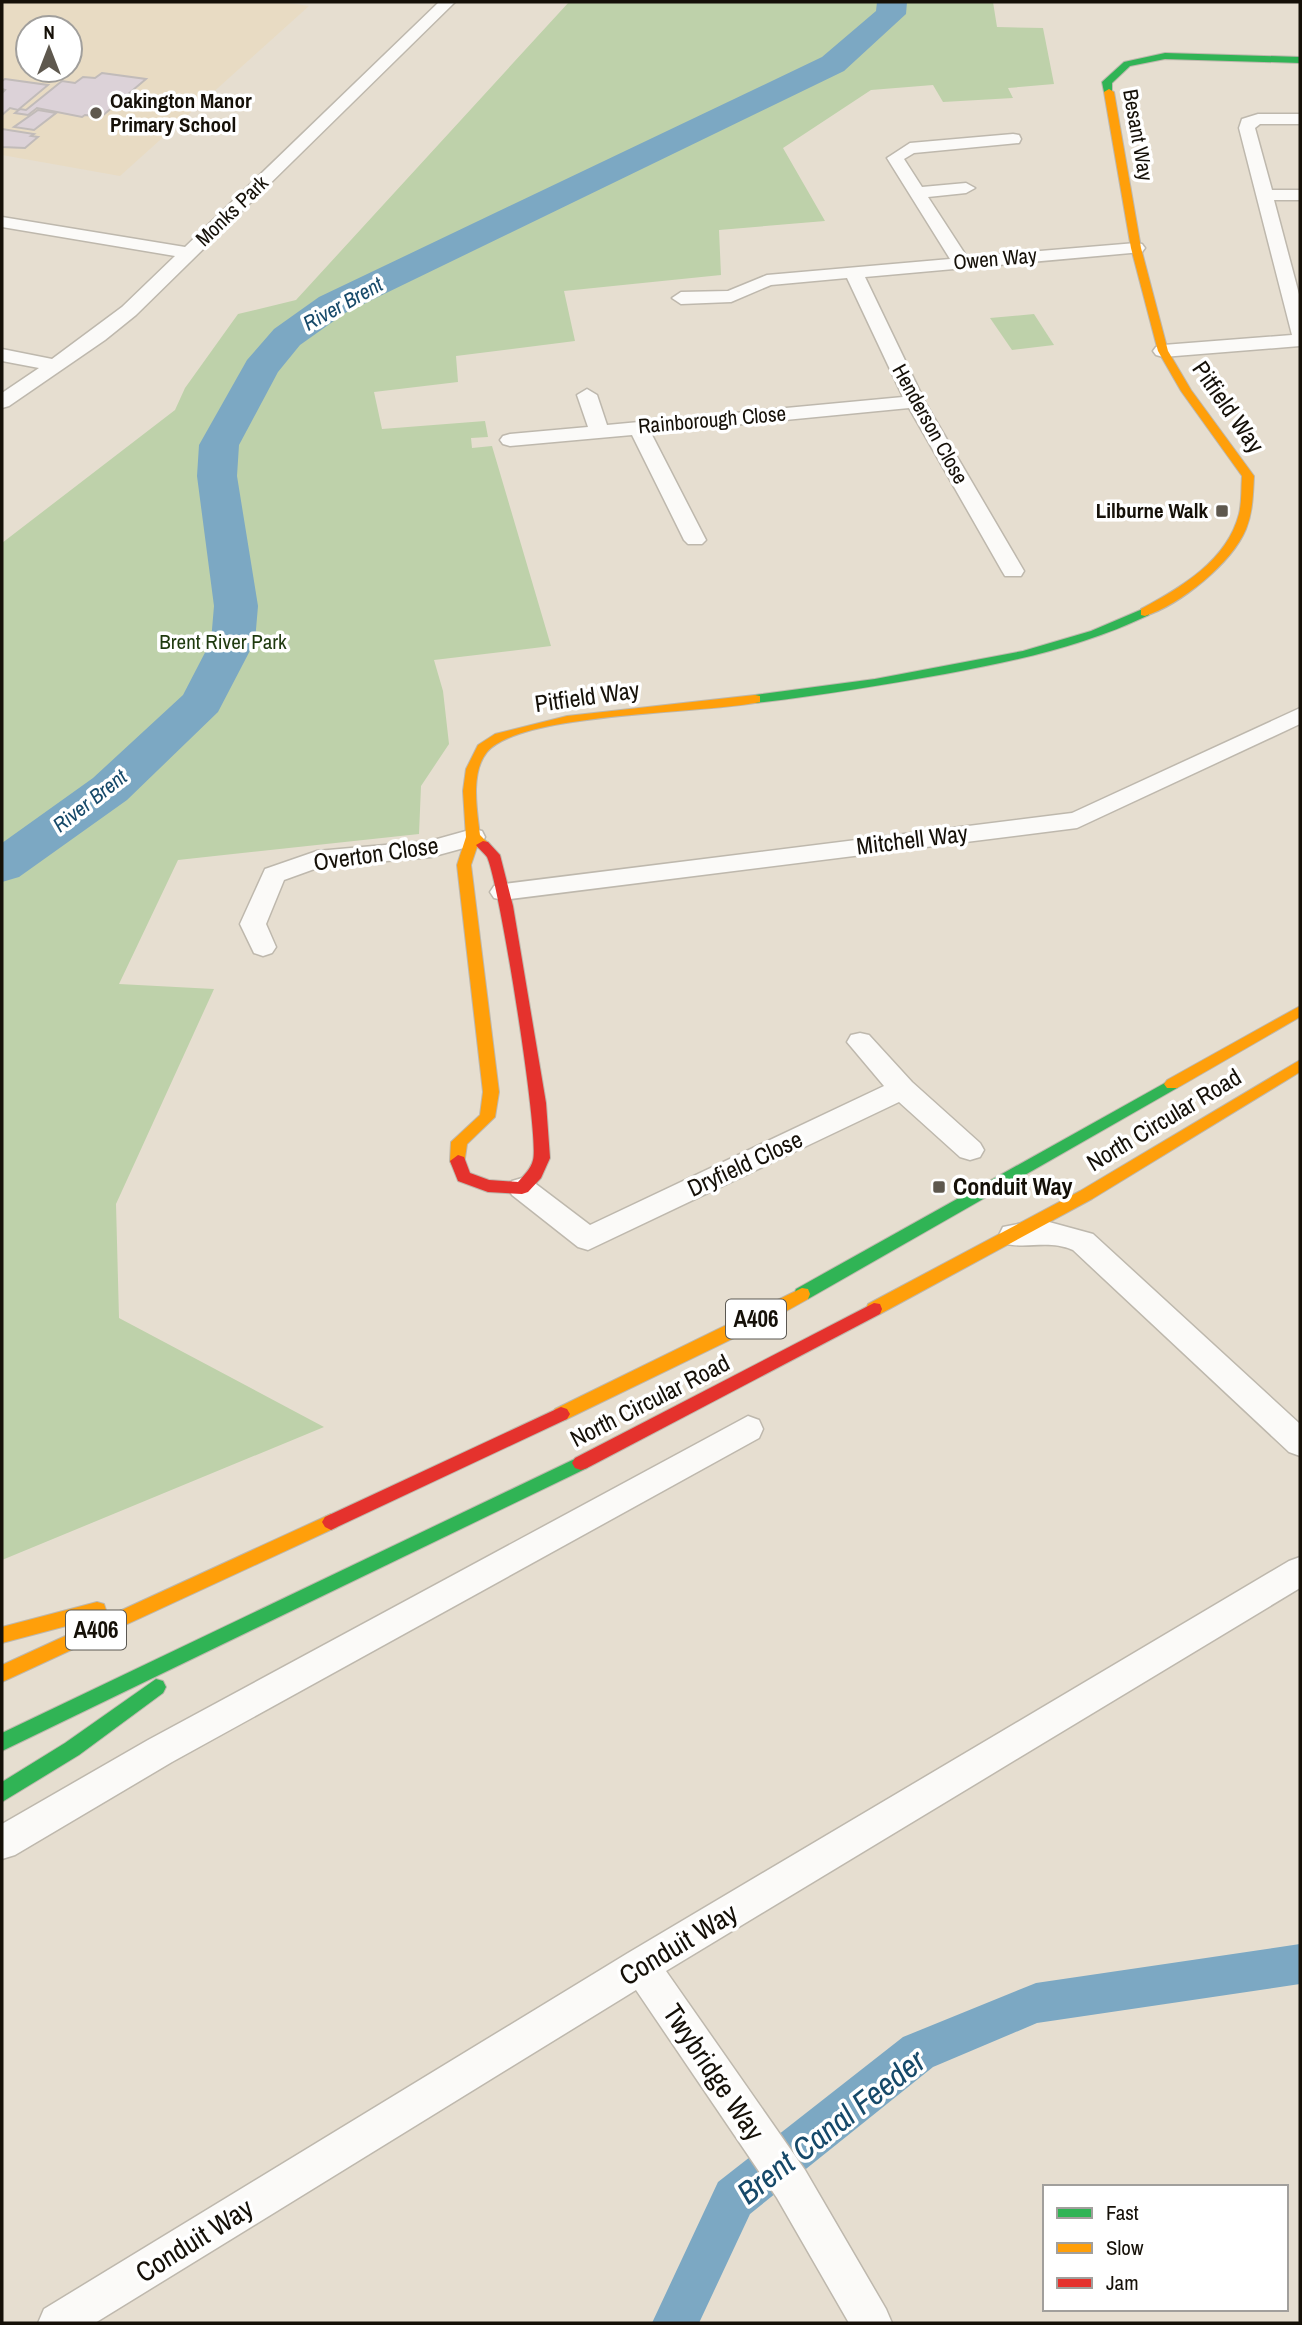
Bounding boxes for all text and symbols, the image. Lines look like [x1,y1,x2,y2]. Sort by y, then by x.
north arrow [14,14,84,84]
text: N [43,19,55,45]
place label: Oakington Manor Primary School [110,86,252,139]
street label: Besant Way [1116,87,1161,183]
marker: Oakington Manor Primary School [88,105,104,121]
street label: Monks Park [189,168,275,253]
street label: Owen Way [952,240,1038,277]
water label: River Brent [298,269,389,337]
street label: Pitfield Way [1185,354,1272,459]
street label: Henderson Close [886,359,975,489]
street label: Rainborough Close [637,399,787,440]
place label: Lilburne Walk [1096,496,1208,525]
marker: Lilburne Walk [1214,503,1230,519]
park label: Brent River Park [159,627,287,656]
street label: Pitfield Way [532,673,641,719]
water label: River Brent [46,762,134,839]
street label: Mitchell Way [854,816,970,862]
street label: Overton Close [311,828,440,878]
street label: North Circular Road [1080,1060,1247,1178]
street label: Dryfield Close [682,1122,807,1204]
place label: Conduit Way [953,1170,1073,1202]
marker: Conduit Way [931,1179,947,1195]
road number: A406 [726,1300,786,1338]
street label: North Circular Road [564,1346,735,1454]
road number: A406 [66,1610,126,1650]
street label: Conduit Way [612,1893,745,1994]
street label: Twybridge Way [654,1996,774,2148]
water label: Brent Canal Feeder [728,2039,935,2214]
legend [1043,2185,1288,2311]
street label: Conduit Way [128,2189,260,2291]
text: Fast [1106,2198,1139,2227]
text: Slow [1106,2233,1144,2262]
text: Jam [1106,2268,1139,2297]

